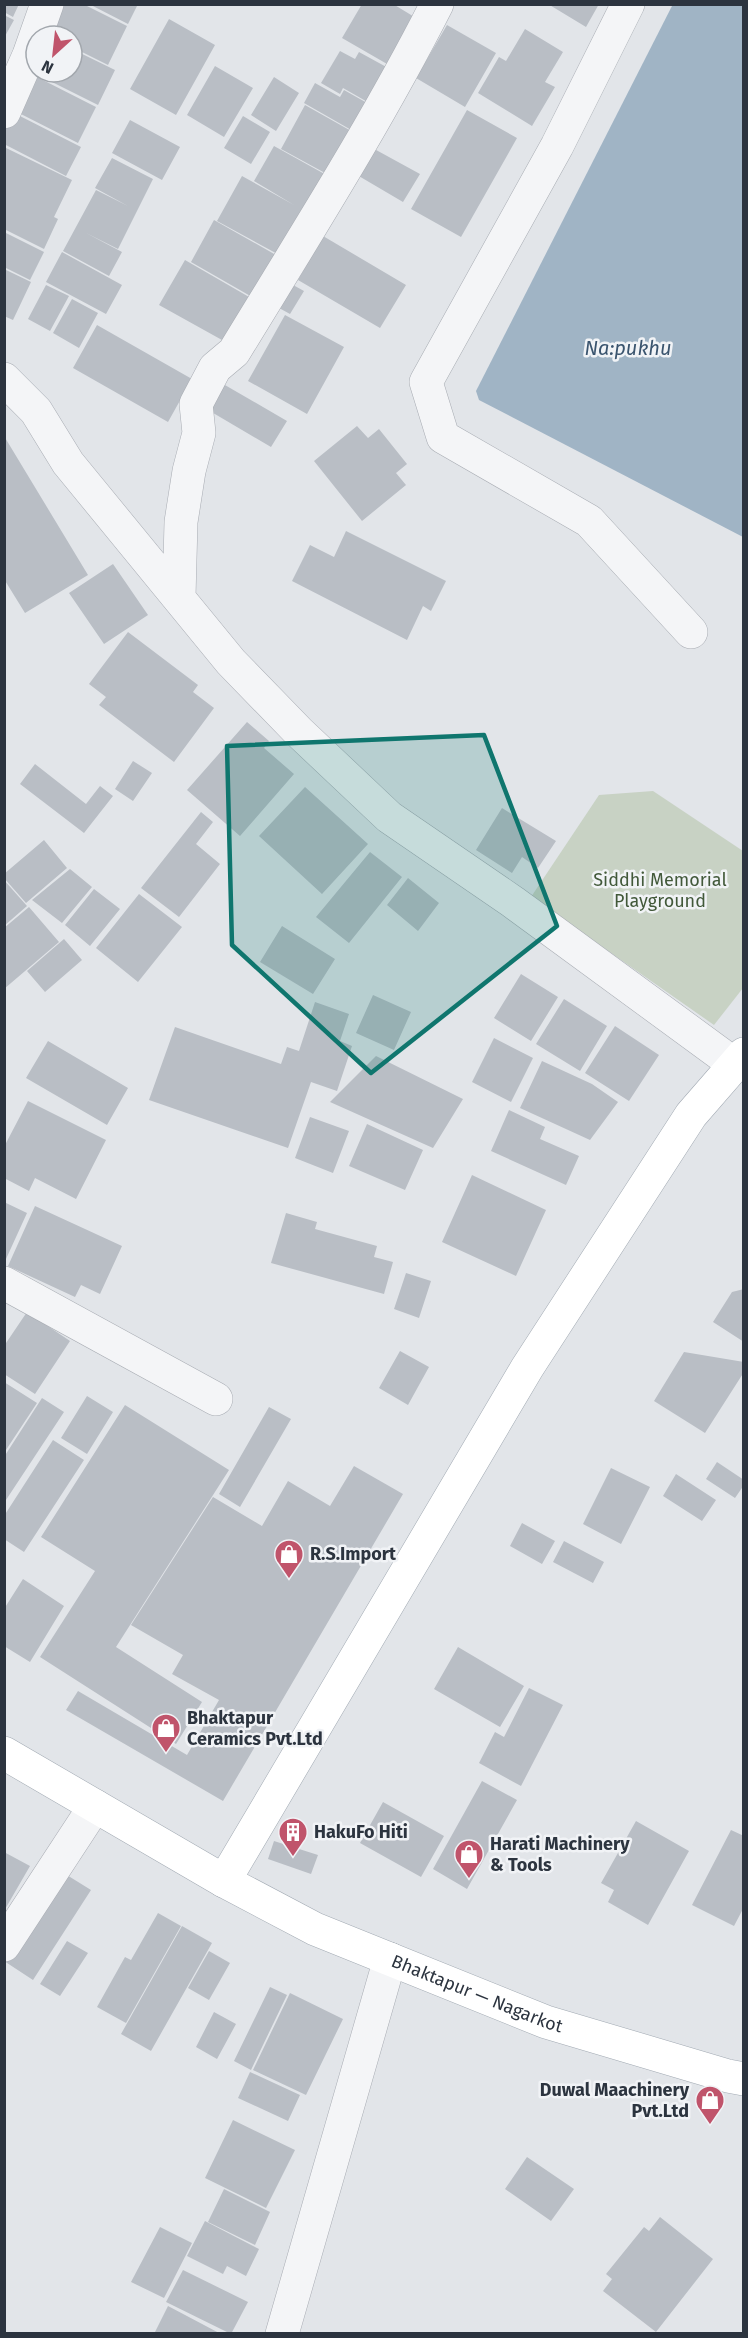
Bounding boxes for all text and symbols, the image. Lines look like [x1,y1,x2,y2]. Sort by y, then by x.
north arrow [24,24,84,84]
text: N [38,56,56,78]
water label: Na:pukhu [585,336,671,360]
park label: Siddhi Memorial Playground [593,869,727,912]
shop icon: R.S.Import [273,1538,305,1580]
place label: R.S.Import [310,1543,397,1565]
place label: Bhaktapur Ceramics Pvt.Ltd [187,1707,323,1750]
shop icon: Bhaktapur Ceramics Pvt.Ltd [150,1712,182,1754]
building icon: HakuFo Hiti [277,1816,309,1858]
place label: HakuFo Hiti [314,1821,408,1843]
place label: Harati Machinery & Tools [490,1833,630,1876]
shop icon: Harati Machinery & Tools [453,1838,485,1880]
street label: Bhaktapur — Nagarkot [388,1950,566,2037]
place label: Duwal Maachinery Pvt.Ltd [540,2079,690,2122]
shop icon: Duwal Maachinery Pvt.Ltd [694,2084,726,2126]

